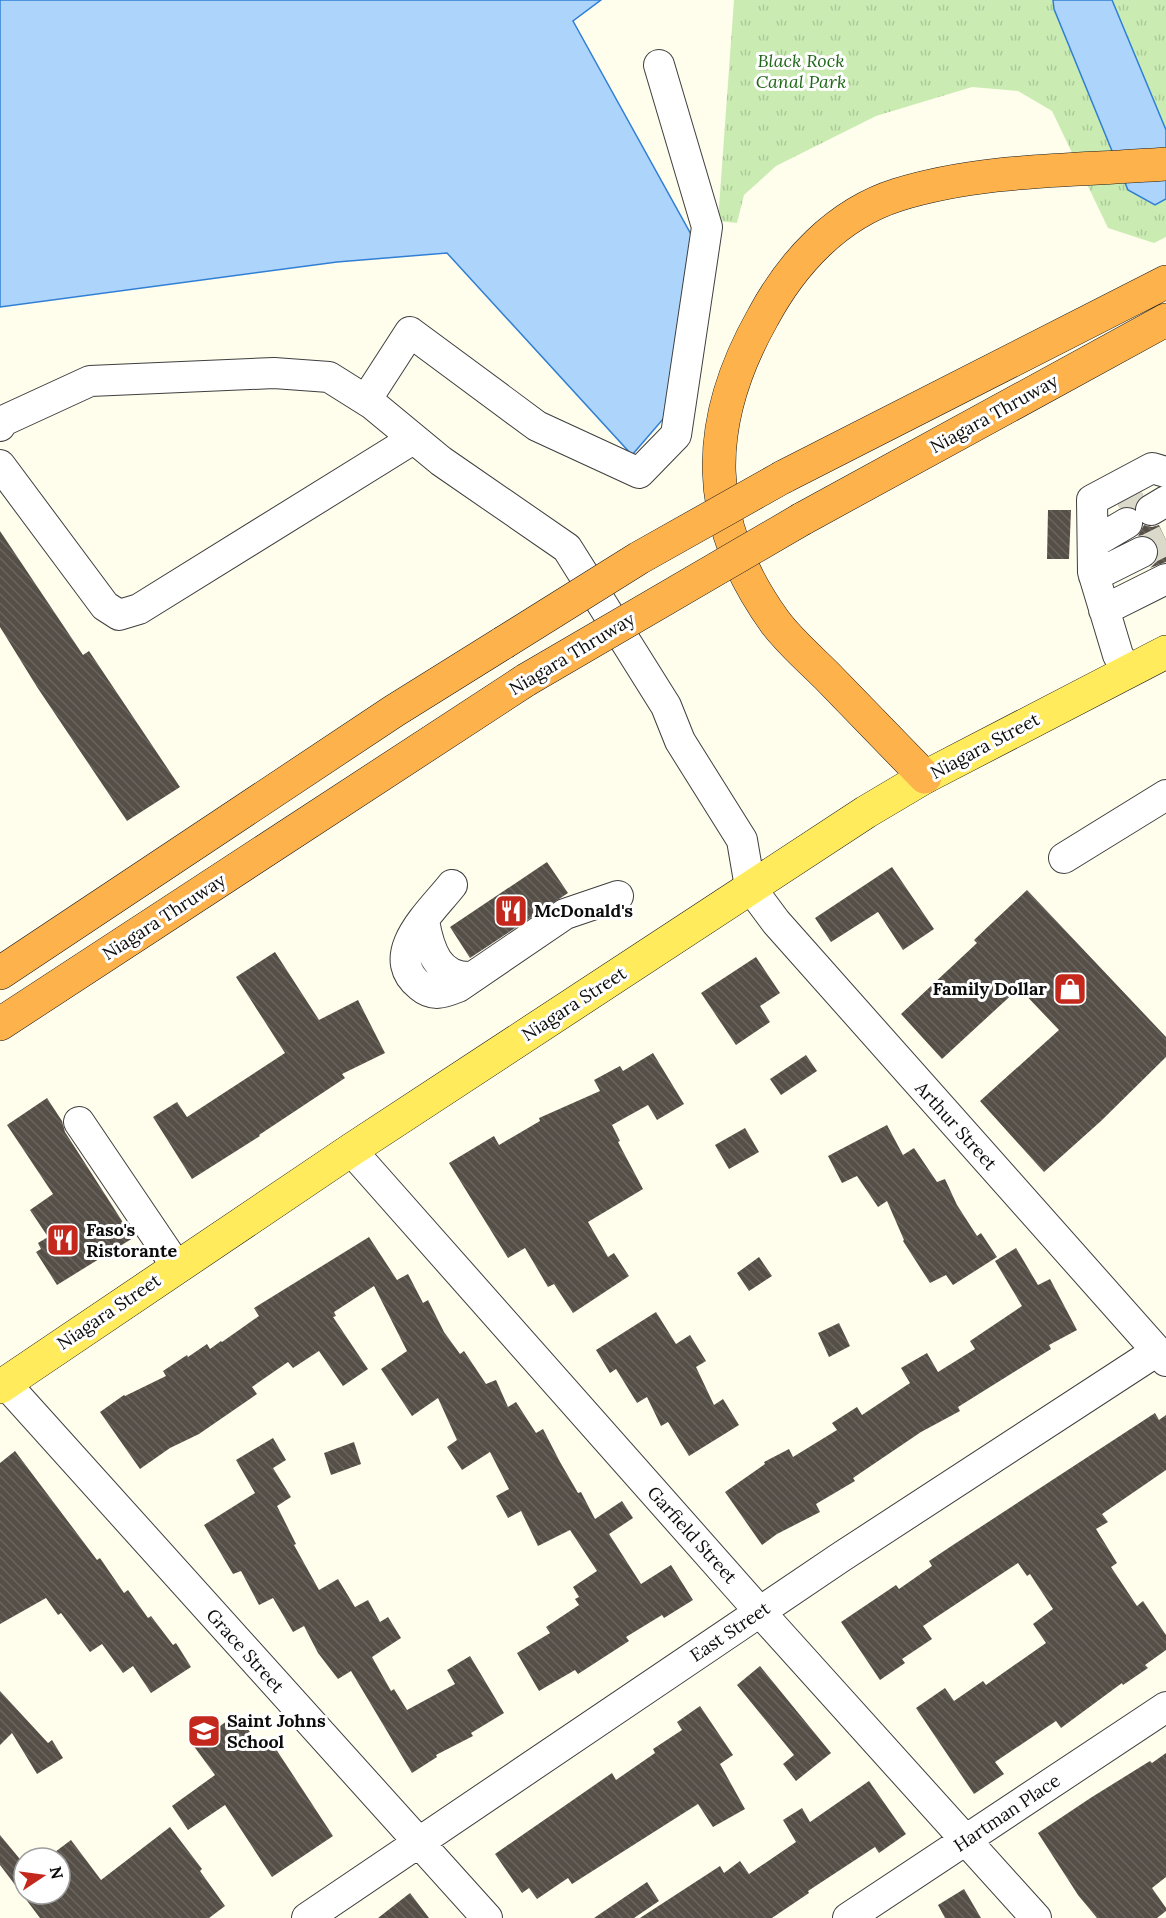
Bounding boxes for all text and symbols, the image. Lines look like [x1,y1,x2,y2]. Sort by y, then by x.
park label: Black Rock Canal Park [756,49,846,93]
street label: Niagara Thruway [926,369,1062,458]
street label: Niagara Thruway [505,607,639,700]
street label: Niagara Street [926,707,1043,784]
street label: Niagara Thruway [98,868,230,965]
restaurant icon: McDonald's [493,893,529,929]
place label: McDonald's [534,899,633,922]
street label: Niagara Street [517,961,630,1046]
shop icon: Family Dollar [1052,971,1088,1007]
place label: Family Dollar [932,977,1047,1000]
street label: Arthur Street [910,1076,1002,1175]
place label: Faso's Ristorante [86,1218,177,1262]
restaurant icon: Faso's Ristorante [45,1222,81,1258]
street label: Niagara Street [53,1268,165,1355]
street label: Garfield Street [643,1481,742,1588]
street label: East Street [685,1596,774,1667]
street label: Grace Street [201,1604,289,1698]
place label: Saint Johns School [227,1709,326,1753]
school or university icon: Saint Johns School [186,1713,222,1749]
street label: Hartman Place [949,1768,1064,1857]
north arrow [12,1846,72,1906]
text: N [45,1864,68,1881]

